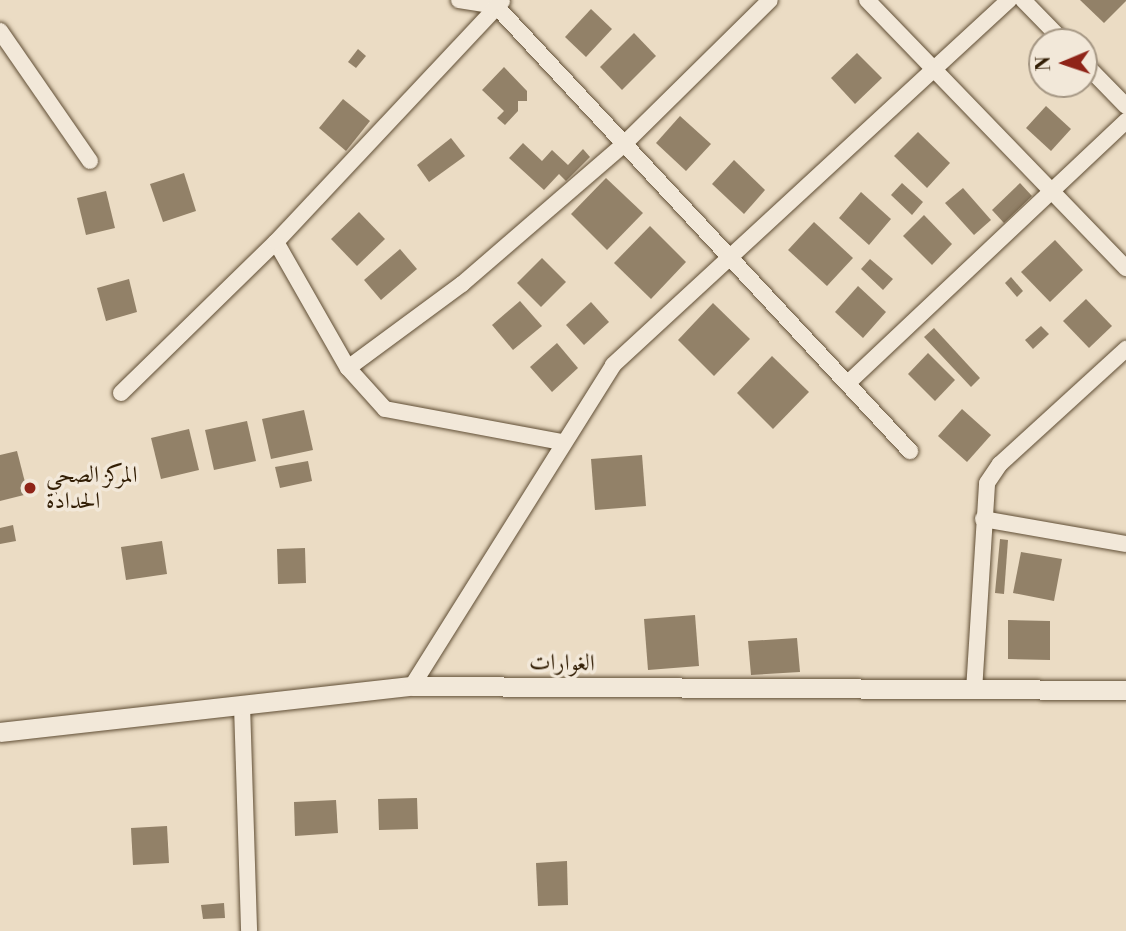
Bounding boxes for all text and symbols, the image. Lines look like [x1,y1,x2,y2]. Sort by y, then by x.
north arrow [1028,28,1098,98]
text: N [1032,56,1056,72]
place label: المركز الصحي الحدادة [46,461,138,515]
marker: المركز الصحي الحدادة [20,478,40,498]
street label: الغوارات [529,649,595,677]

